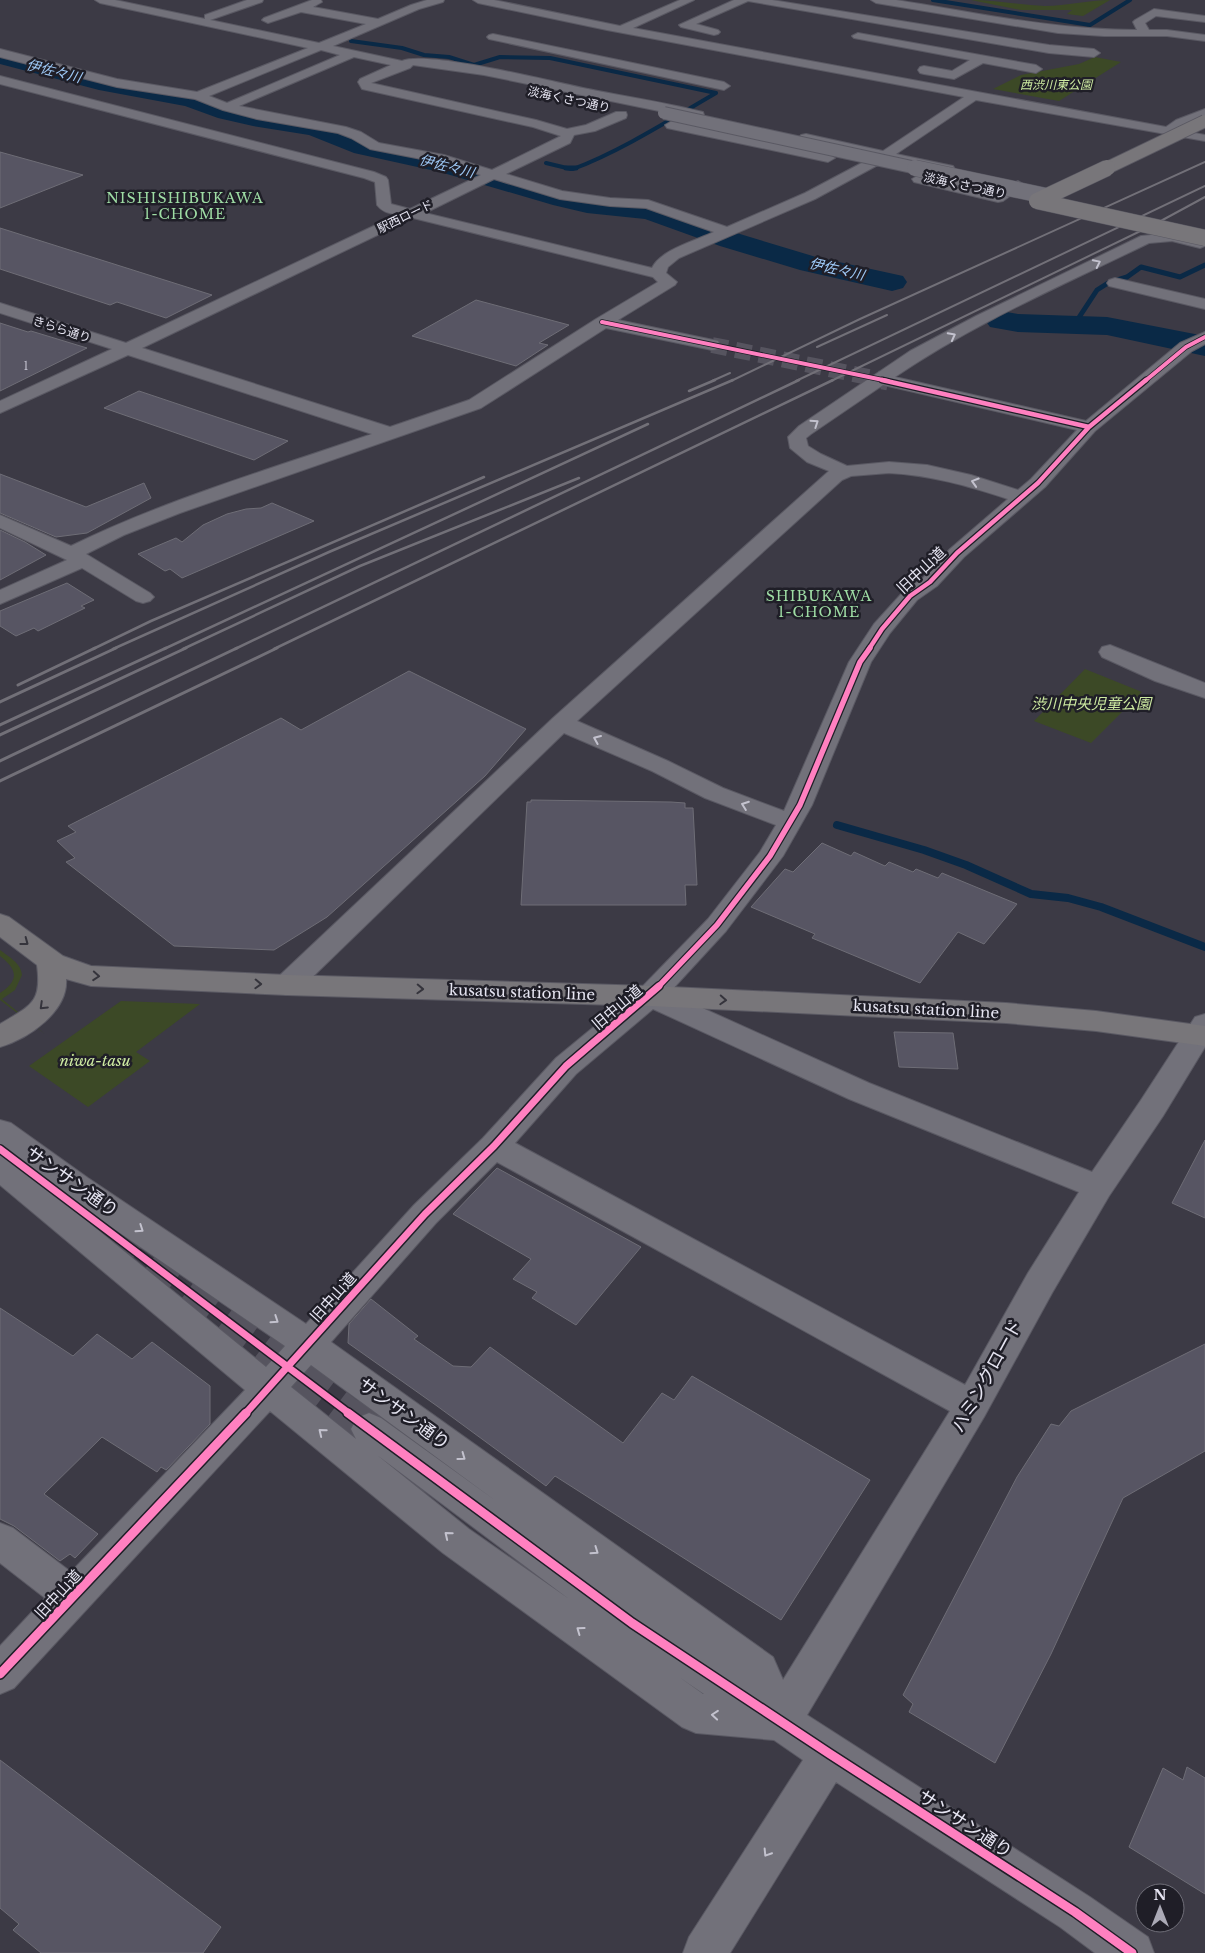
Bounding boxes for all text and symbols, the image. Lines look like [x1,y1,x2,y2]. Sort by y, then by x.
water label: 伊佐々川 [25,55,85,87]
park label: 西渋川東公園 [1020,77,1094,92]
street label: 淡海くさつ通り [526,83,612,115]
water label: 伊佐々川 [418,150,478,182]
street label: 淡海くさつ通り [922,169,1008,201]
district label: NISHISHIBUKAWA 1-CHOME [106,189,264,223]
street label: 駅西ロード [375,196,435,236]
water label: 伊佐々川 [808,254,868,285]
one-way arrow [1092,259,1101,269]
street label: きらら通り [31,313,93,345]
one-way arrow [946,332,955,342]
house number: 1 [24,359,29,373]
one-way arrow [809,420,818,429]
one-way arrow [971,477,979,487]
street label: 旧中山道 [893,543,949,597]
district label: SHIBUKAWA 1-CHOME [766,587,872,621]
park label: 渋川中央児童公園 [1031,694,1153,713]
one-way arrow [593,734,602,745]
one-way arrow [741,801,750,811]
one-way arrow [19,937,28,945]
one-way arrow [92,970,100,981]
one-way arrow [254,978,262,989]
street label: kusatsu station line [449,980,595,1004]
street label: 旧中山道 [588,980,646,1034]
one-way arrow [417,983,425,994]
one-way arrow [719,994,727,1005]
street label: kusatsu station line [853,996,999,1022]
one-way arrow [40,1000,49,1009]
park label: niwa-tasu [59,1051,131,1070]
street label: サンサン通り [21,1142,123,1222]
one-way arrow [134,1223,144,1232]
street label: 旧中山道 [306,1268,360,1326]
one-way arrow [269,1314,278,1323]
street label: ハミングロード [947,1316,1027,1436]
street label: サンサン通り [354,1373,454,1455]
one-way arrow [319,1429,328,1438]
one-way arrow [457,1451,466,1460]
one-way arrow [445,1532,454,1540]
one-way arrow [589,1545,599,1554]
street label: 旧中山道 [31,1566,85,1622]
one-way arrow [576,1627,586,1636]
one-way arrow [711,1710,719,1721]
street label: サンサン通り [914,1785,1016,1863]
one-way arrow [764,1848,774,1857]
north arrow [1135,1883,1185,1933]
text: N [1153,1886,1167,1904]

